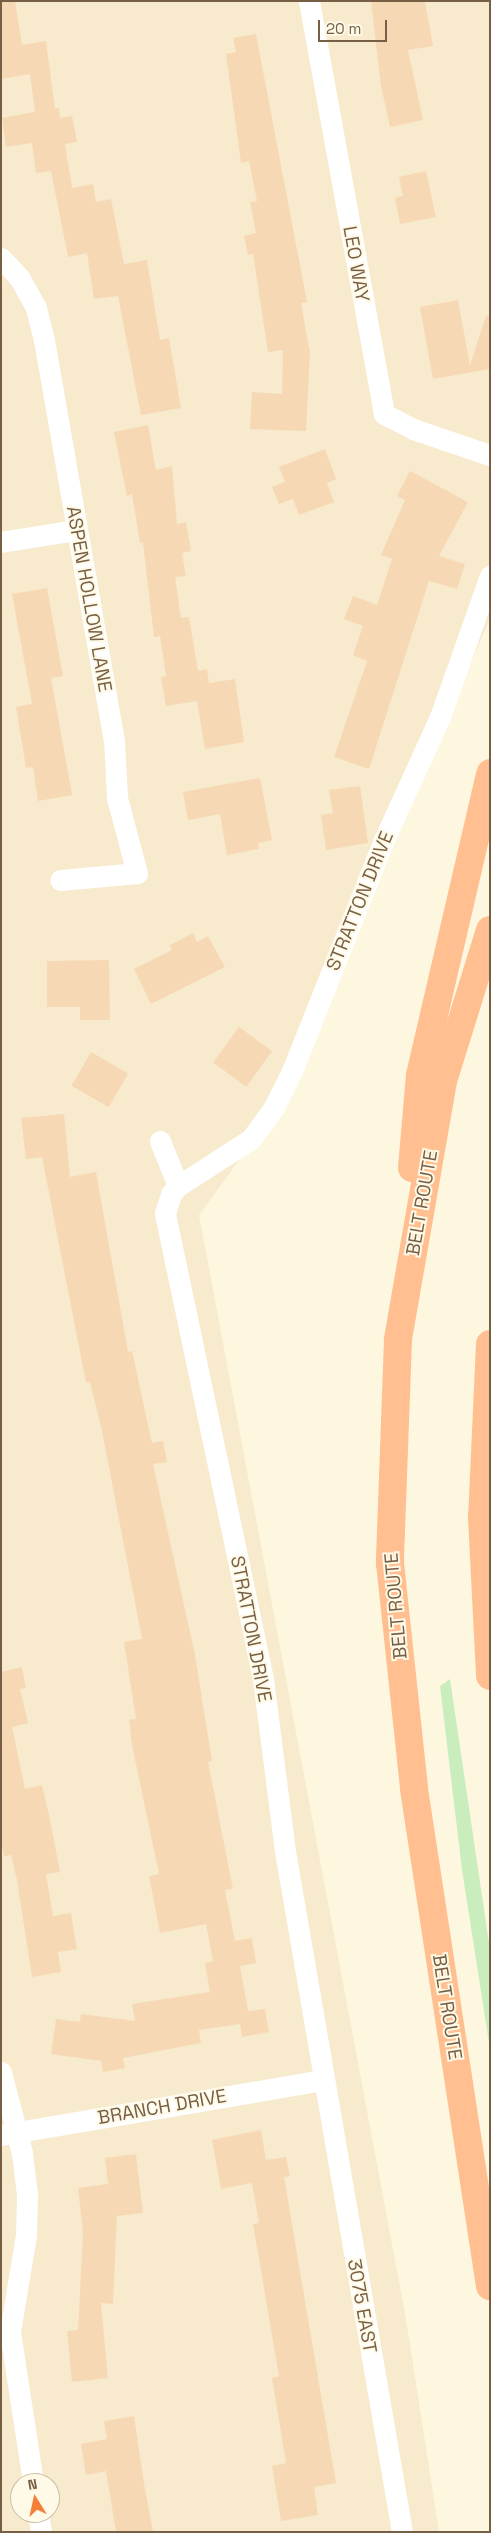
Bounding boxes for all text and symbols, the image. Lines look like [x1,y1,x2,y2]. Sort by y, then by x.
scale bar [321,10,390,42]
text: 20 m [326,19,361,38]
street label: LEO WAY [338,224,374,304]
street label: ASPEN HOLLOW LANE [61,504,117,694]
street label: STRATTON DRIVE [322,828,398,974]
street label: BELT ROUTE [401,1148,443,1258]
street label: BELT ROUTE [380,1552,412,1660]
street label: STRATTON DRIVE [226,1554,276,1704]
street label: BELT ROUTE [427,1952,467,2062]
street label: BRANCH DRIVE [96,2084,228,2130]
street label: 3075 EAST [343,2257,381,2355]
north arrow [10,2473,60,2523]
text: N [26,2475,39,2494]

